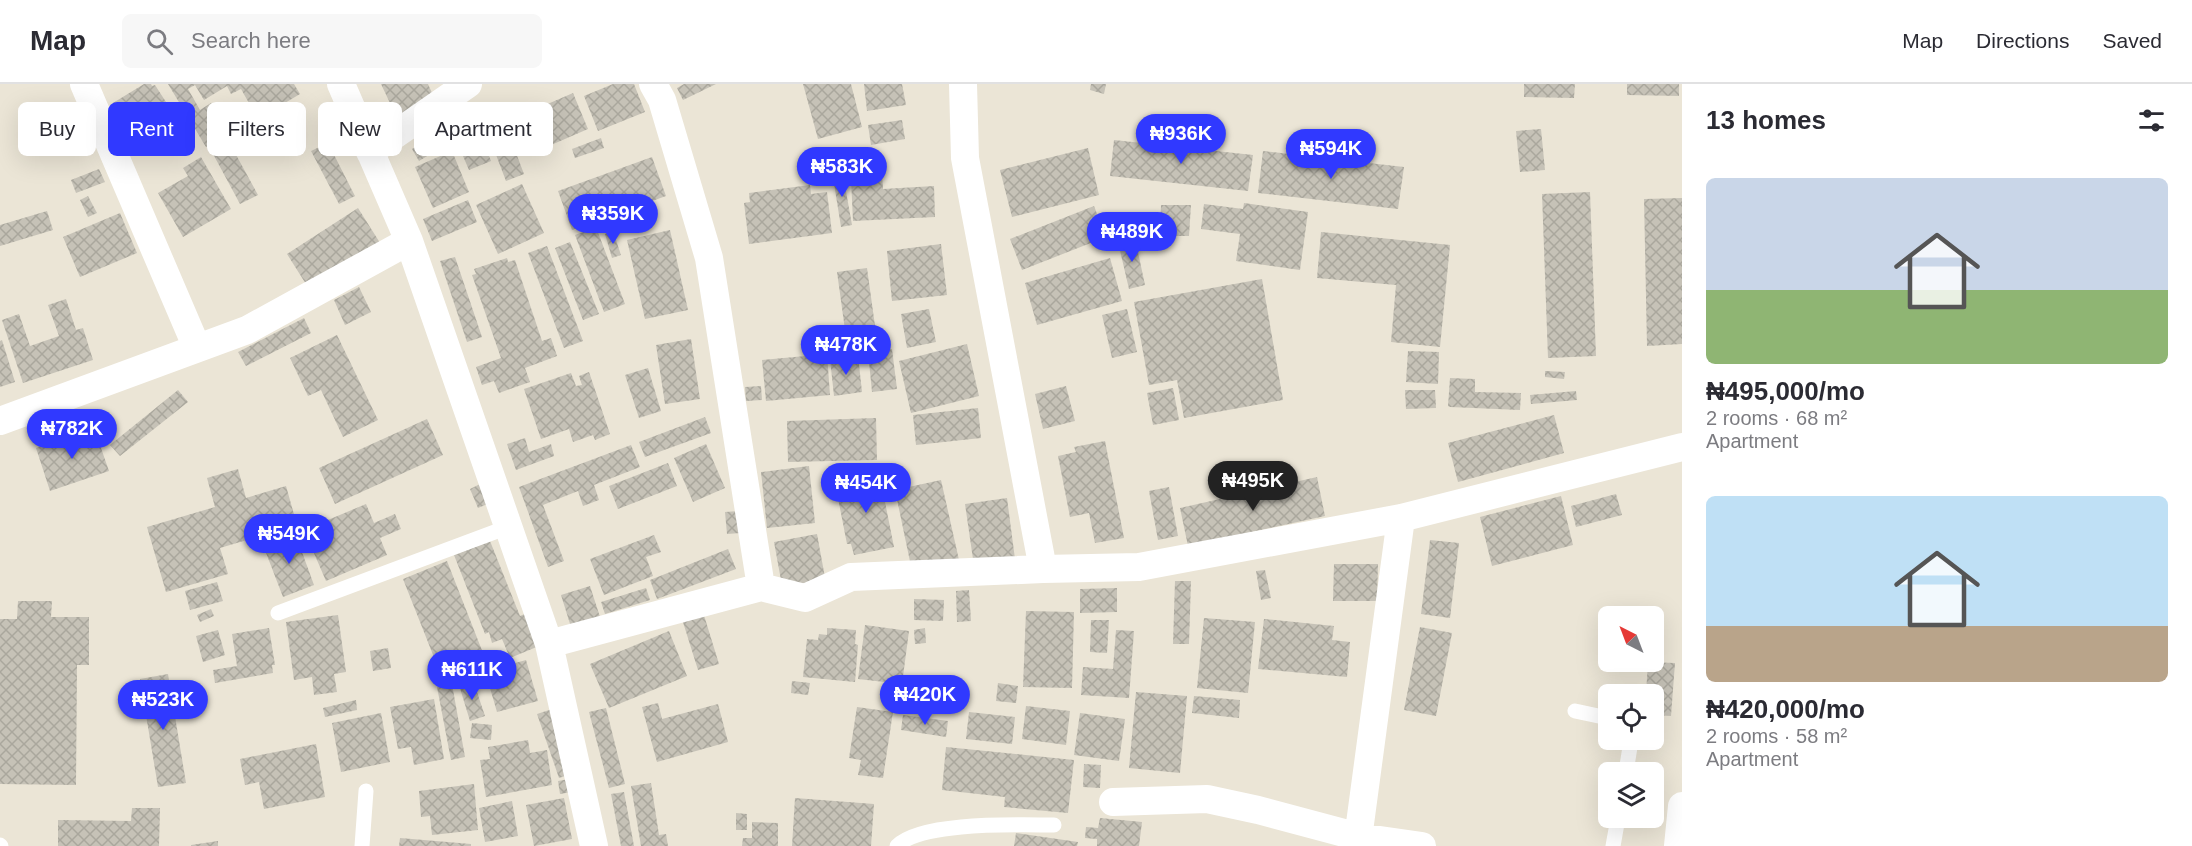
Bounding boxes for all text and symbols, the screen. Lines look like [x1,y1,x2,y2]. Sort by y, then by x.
search box [122,14,542,68]
text: Map [30,25,86,56]
icon: search [143,25,176,58]
text: Search here [191,28,311,53]
text: Map [1902,29,1943,52]
text: Directions [1976,29,2069,52]
text: Saved [2102,29,2162,52]
chip: Buy [18,102,96,156]
chip: Rent [108,102,195,156]
chip: Filters [207,102,306,156]
chip: New [318,102,402,156]
chip: Apartment [414,102,553,156]
icon: filters [2135,104,2168,137]
text: 13 homes [1706,105,1826,135]
pin: ₦936K [1139,114,1223,165]
text: ₦936K [1150,122,1212,144]
pin: ₦594K [1289,129,1373,180]
text: ₦594K [1300,137,1362,159]
pin: ₦583K [800,147,884,198]
text: ₦583K [811,155,873,177]
pin: ₦359K [571,194,655,245]
text: ₦359K [582,202,644,224]
pin: ₦489K [1090,212,1174,263]
icon: home [1883,217,1991,325]
text: ₦489K [1101,220,1163,242]
pin: ₦478K [804,325,888,376]
text: ₦478K [815,333,877,355]
text: ₦495,000/mo [1706,376,1865,406]
text: 2 rooms · 68 m² [1706,407,1847,429]
pin: ₦782K [30,409,114,460]
text: ₦782K [41,417,103,439]
text: Apartment [1706,430,1798,452]
pin: ₦495K [1211,461,1295,512]
pin: ₦454K [824,463,908,514]
text: ₦495K [1222,469,1284,491]
text: ₦454K [835,471,897,493]
pin: ₦549K [247,514,331,565]
text: ₦549K [258,522,320,544]
icon: home [1883,535,1991,643]
north arrow [1598,606,1664,672]
map controls [1598,606,1664,828]
pin: ₦611K [430,650,514,701]
text: ₦611K [441,658,503,680]
pin: ₦420K [883,675,967,726]
pin: ₦523K [121,680,205,731]
text: ₦420K [894,683,956,705]
button: locate [1598,684,1664,750]
text: ₦523K [132,688,194,710]
text: ₦420,000/mo [1706,694,1865,724]
text: 2 rooms · 58 m² [1706,725,1847,747]
text: Apartment [1706,748,1798,770]
button: layers [1598,762,1664,828]

